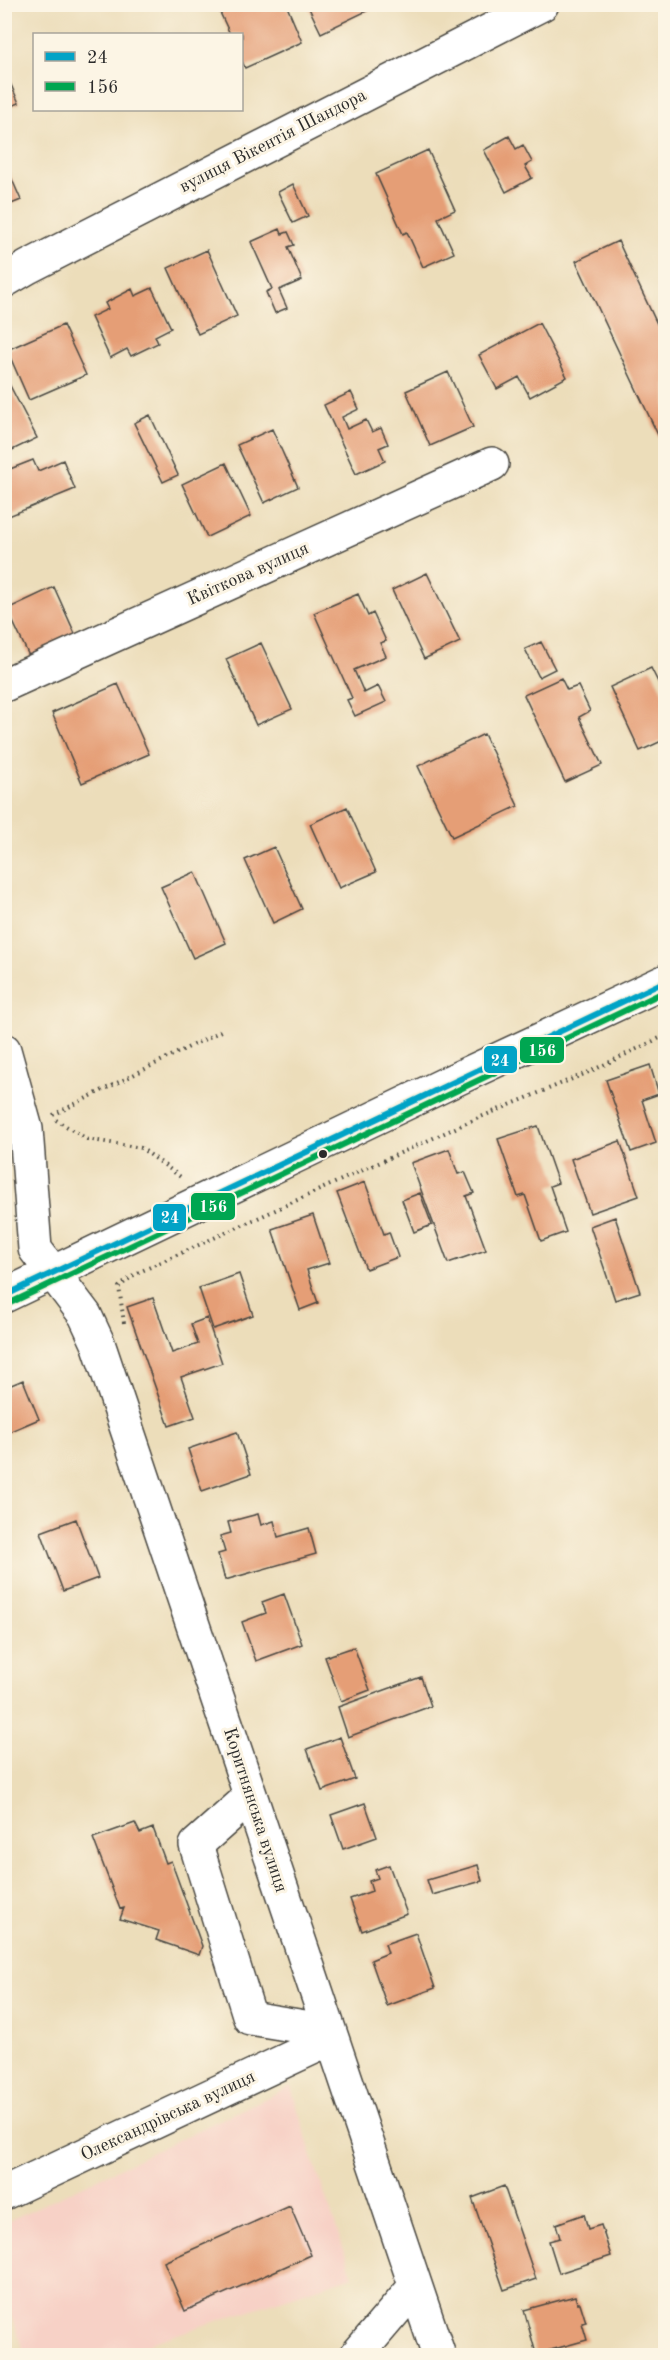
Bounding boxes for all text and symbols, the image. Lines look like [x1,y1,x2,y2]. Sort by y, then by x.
legend [33,33,243,111]
text: 24 [87,49,108,67]
text: 156 [87,79,118,97]
street label: вулиця Вікентія Шандора [177,86,369,196]
street label: Квіткова вулиця [185,539,311,609]
line badge: 156 [519,1036,565,1064]
text: 156 [528,1044,556,1060]
line badge: 24 [483,1045,518,1074]
text: 24 [491,1054,509,1070]
unlabelled marker [317,1148,329,1160]
line badge: 156 [190,1192,236,1221]
text: 156 [199,1200,227,1216]
line badge: 24 [152,1203,187,1232]
text: 24 [161,1211,179,1227]
street label: Коритнянська вулиця [220,1725,290,1895]
street label: Олександрівська вулиця [78,2068,258,2164]

